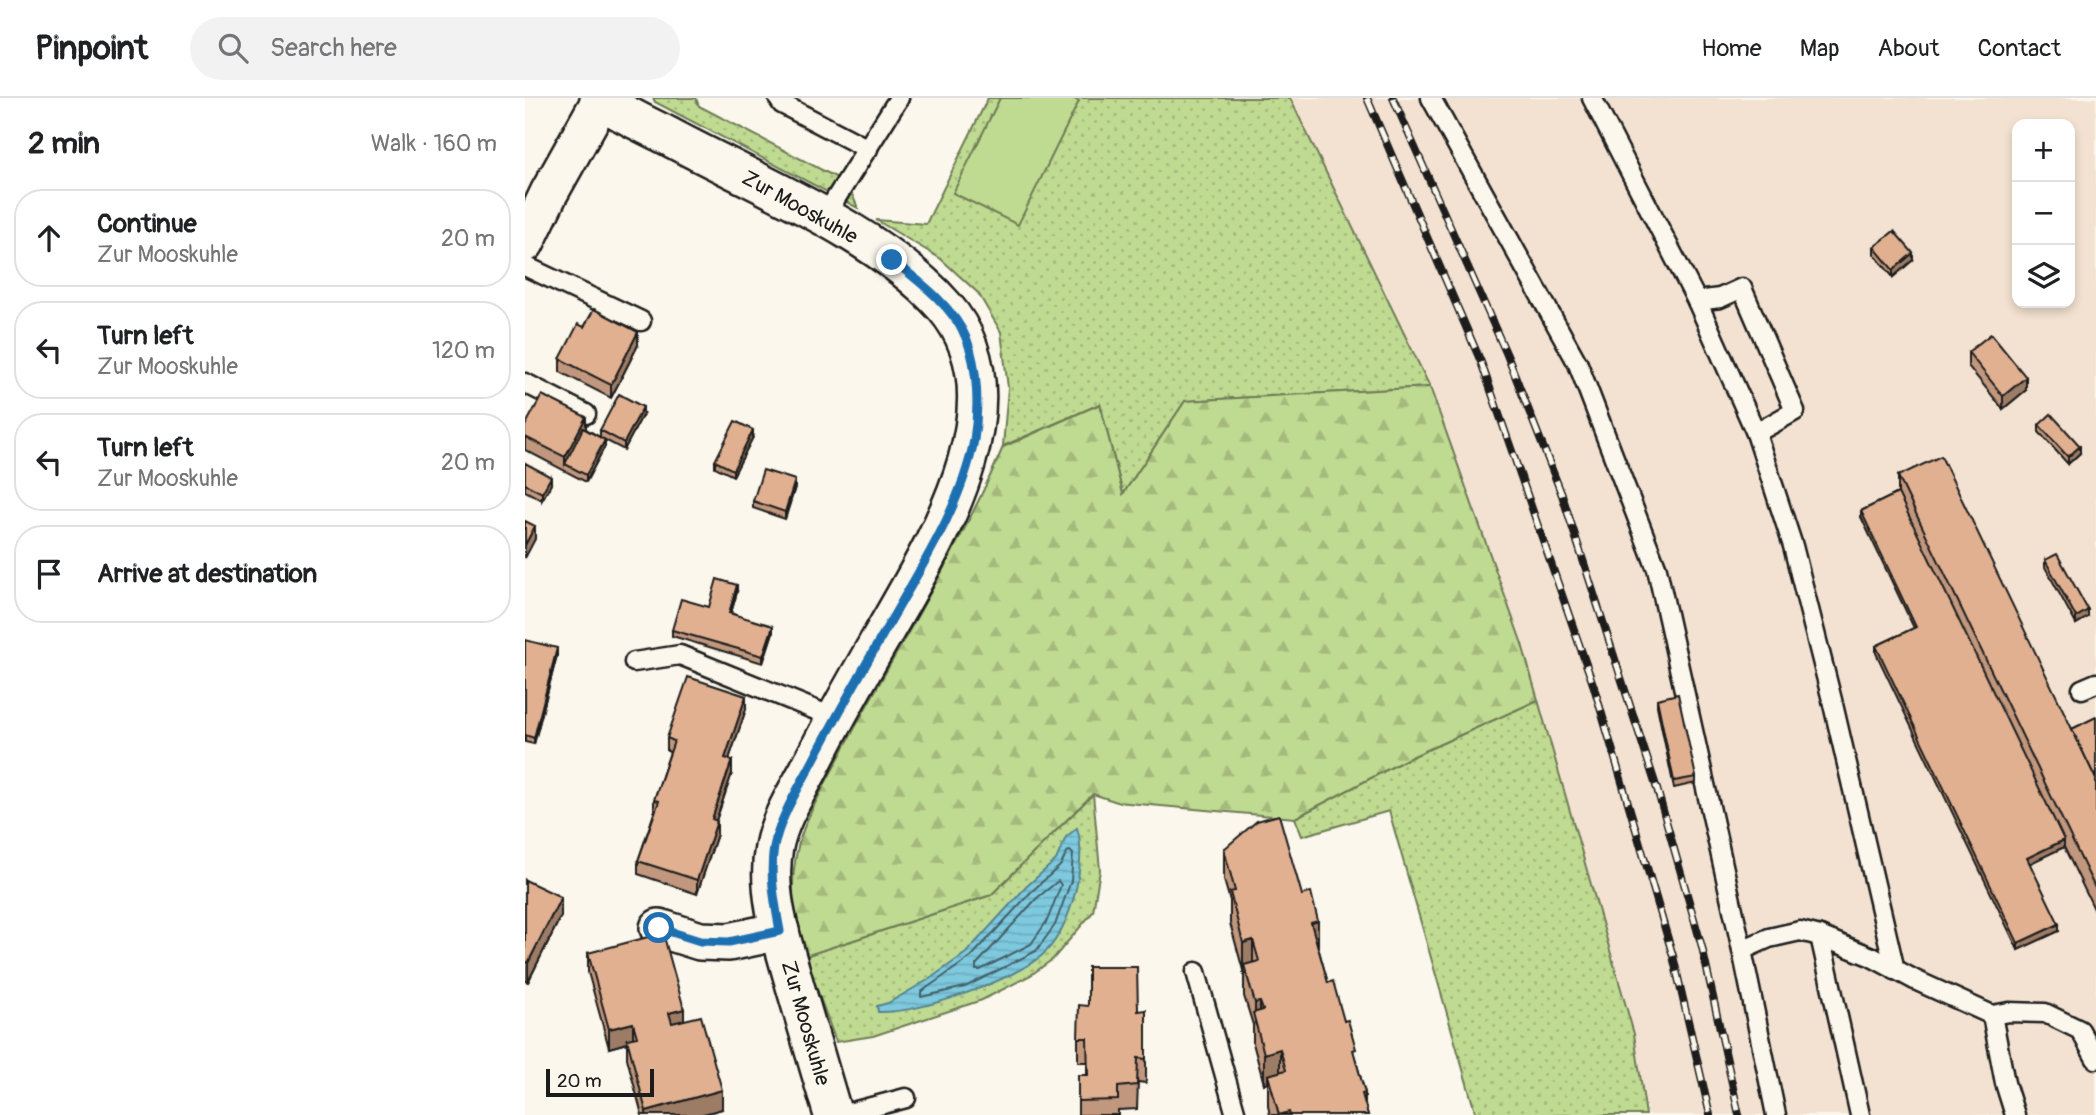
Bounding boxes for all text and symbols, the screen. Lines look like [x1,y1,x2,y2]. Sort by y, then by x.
search box [190,17,680,80]
text: Pinpoint [35,28,148,69]
icon: search [214,29,252,67]
text: Search here [270,32,397,64]
text: Home [1701,34,1762,63]
text: Map [1800,34,1840,63]
text: About [1878,34,1940,63]
text: Contact [1978,34,2061,63]
map controls [2012,119,2075,308]
button: + [2012,119,2075,182]
text: 2 min [28,125,100,162]
text: Walk · 160 m [371,129,497,158]
street label: Zur Mooskuhle [737,164,863,251]
button: − [2012,182,2075,245]
text: Continue [97,208,197,240]
icon: ahead [30,219,68,257]
text: 20 m [441,224,495,253]
text: Zur Mooskuhle [97,240,238,269]
route end [876,244,907,275]
button: layers [2012,245,2075,308]
text: Turn left [97,320,193,352]
icon: left [30,331,68,369]
text: 120 m [432,336,495,365]
text: Zur Mooskuhle [97,352,238,381]
text: Turn left [97,432,193,464]
icon: left [30,443,68,481]
text: 20 m [441,448,495,477]
text: Zur Mooskuhle [97,464,238,493]
icon: arrive [30,555,68,593]
text: Arrive at destination [97,558,317,590]
route start [643,912,674,943]
street label: Zur Mooskuhle [775,958,836,1089]
scale bar [546,1066,655,1098]
text: 20 m [557,1069,602,1093]

